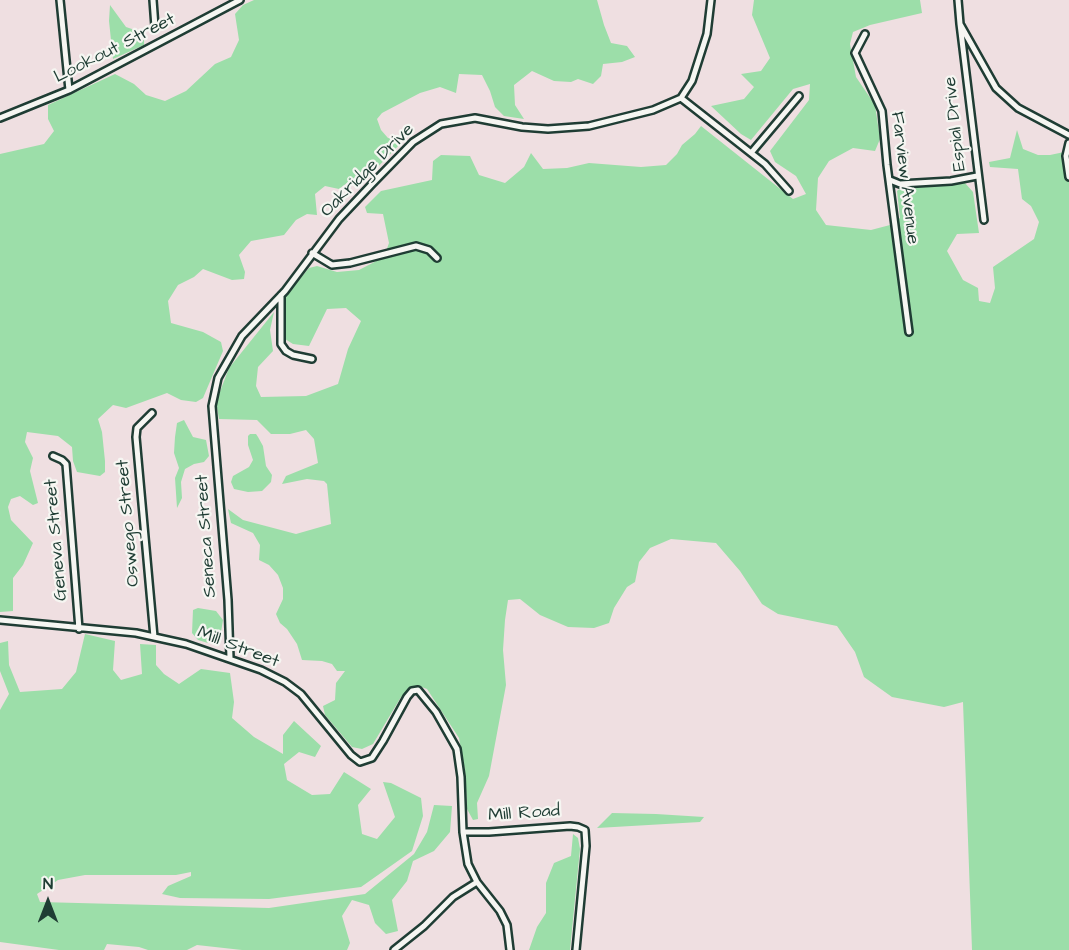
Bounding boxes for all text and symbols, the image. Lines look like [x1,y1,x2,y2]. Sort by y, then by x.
street label: Lookout Street [51,9,179,89]
street label: Espial Drive [940,76,972,172]
street label: Farview Avenue [885,110,923,246]
street label: Oakridge Drive [317,120,419,222]
street label: Oswego Street [113,459,145,587]
street label: Seneca Street [192,474,222,598]
street label: Geneva Street [41,478,73,602]
street label: Mill Street [194,623,282,673]
street label: Mill Road [487,801,561,827]
north arrow [18,872,78,932]
text: N [43,873,53,895]

